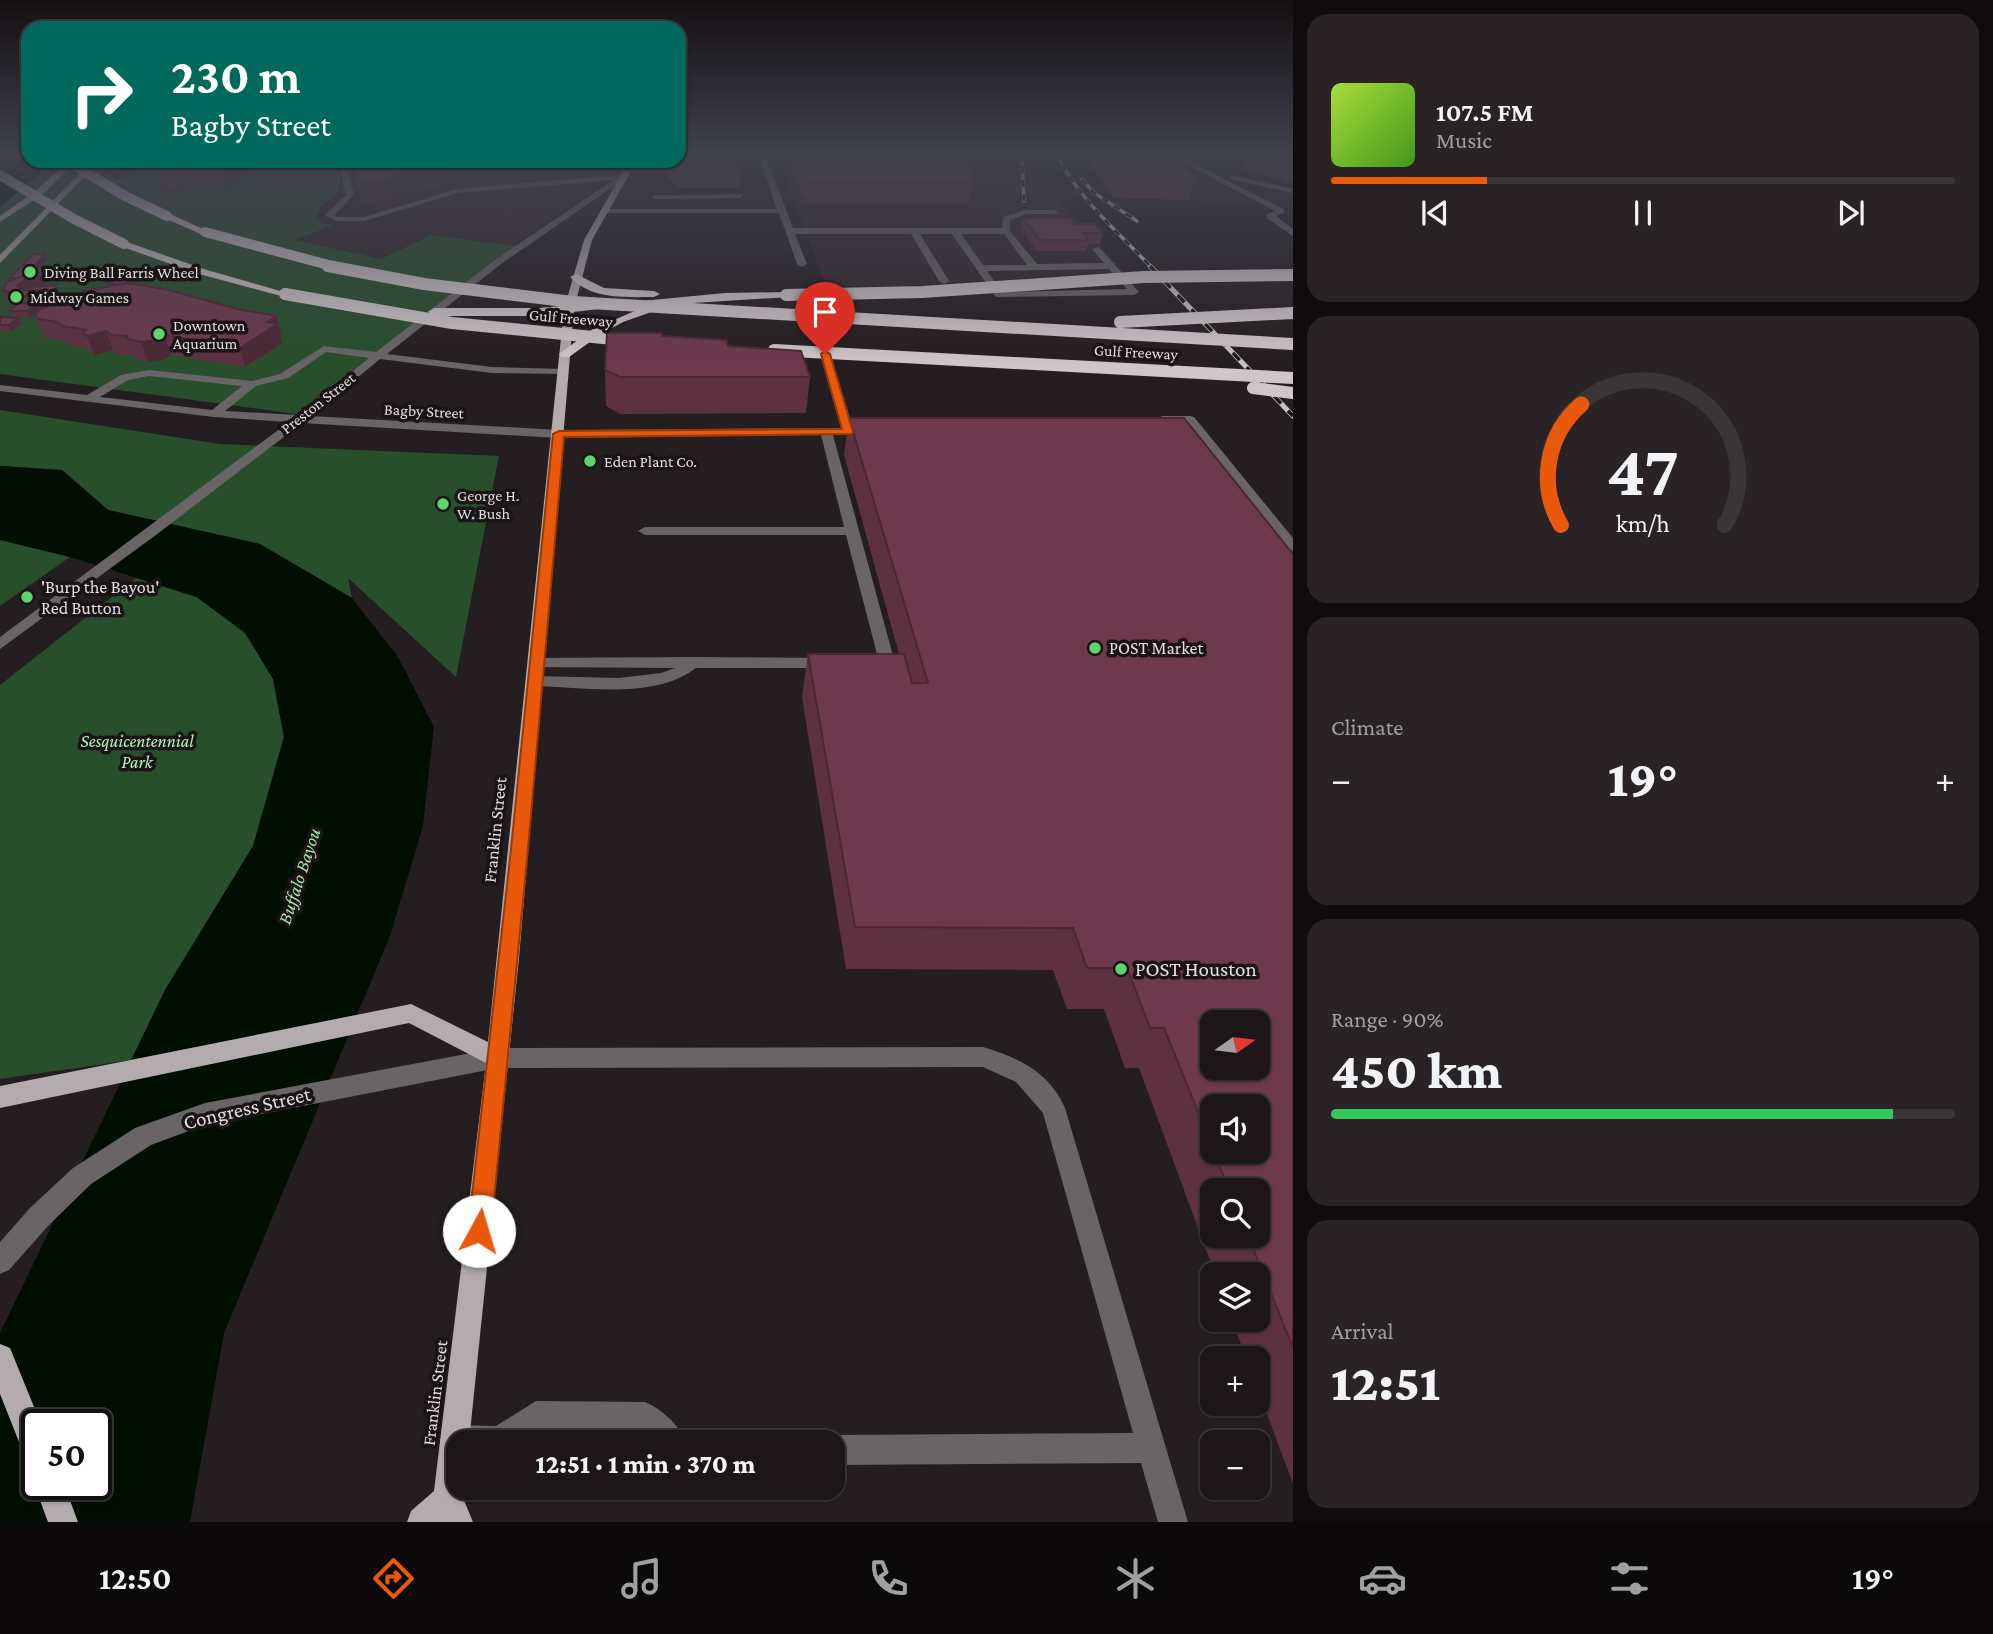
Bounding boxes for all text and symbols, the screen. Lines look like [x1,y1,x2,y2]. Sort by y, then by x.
icon: right [56,49,147,140]
text: 230 m [171,49,301,104]
text: 107.5 FM [1436,98,1533,127]
text: Bagby Street [171,107,331,143]
text: Music [1436,127,1492,153]
icon: previous [1416,194,1454,232]
icon: pause [1624,194,1662,232]
icon: next [1832,194,1870,232]
marker: Diving Ball Farris Wheel [22,264,38,280]
place label: Diving Ball Farris Wheel [44,264,199,282]
pin [795,282,855,354]
marker: Midway Games [8,289,24,305]
place label: Midway Games [30,289,129,307]
icon: arrive [806,293,844,331]
street label: Gulf Freeway [528,306,614,331]
place label: Downtown Aquarium [173,317,246,353]
marker: Downtown Aquarium [151,326,167,342]
street label: Gulf Freeway [1094,341,1179,364]
street label: Preston Street [278,369,359,437]
street label: Bagby Street [384,400,465,423]
text: 47 [1607,431,1679,512]
marker: Eden Plant Co. [582,453,598,469]
place label: Eden Plant Co. [604,453,697,470]
place label: George H. W. Bush [457,487,519,522]
marker: George H. W. Bush [435,496,451,512]
text: km/h [1616,510,1670,537]
place label: 'Burp the Bayou' Red Button [41,577,159,618]
marker: 'Burp the Bayou' Red Button [19,589,35,605]
place label: POST Market [1109,638,1205,658]
marker: POST Market [1087,640,1103,656]
text: Climate [1331,714,1403,740]
park label: Sesquicentennial Park [80,731,194,772]
text: 19° [1608,749,1678,807]
text: − [1331,758,1351,800]
text: + [1935,758,1955,800]
street label: Franklin Street [480,775,511,884]
water label: Buffalo Bayou [274,825,325,927]
place label: POST Houston [1135,957,1257,981]
marker: POST Houston [1113,961,1129,977]
text: Range · 90% [1331,1006,1444,1032]
north arrow [1200,1010,1270,1080]
map controls [1200,1010,1270,1500]
text: 450 km [1331,1041,1502,1099]
street label: Congress Street [181,1081,314,1134]
button: sound [1200,1094,1270,1164]
button: search [1200,1178,1270,1248]
position arrow [442,1194,516,1268]
button: layers [1200,1262,1270,1332]
text: Arrival [1331,1318,1394,1344]
street label: Franklin Street [419,1338,452,1447]
button: + [1200,1346,1270,1416]
text: 12:51 [1331,1353,1440,1411]
speed limit sign: 50 [21,1409,112,1500]
button: − [1200,1430,1270,1500]
text: 12:51 · 1 min · 370 m [536,1450,756,1479]
icon: directions [369,1554,418,1603]
icon: music [617,1554,666,1603]
icon: phone [864,1554,913,1603]
icon: climate [1111,1554,1160,1603]
icon: car [1358,1554,1407,1603]
icon: filters [1605,1554,1654,1603]
text: 12:50 [99,1560,171,1596]
text: 19° [1852,1560,1894,1596]

